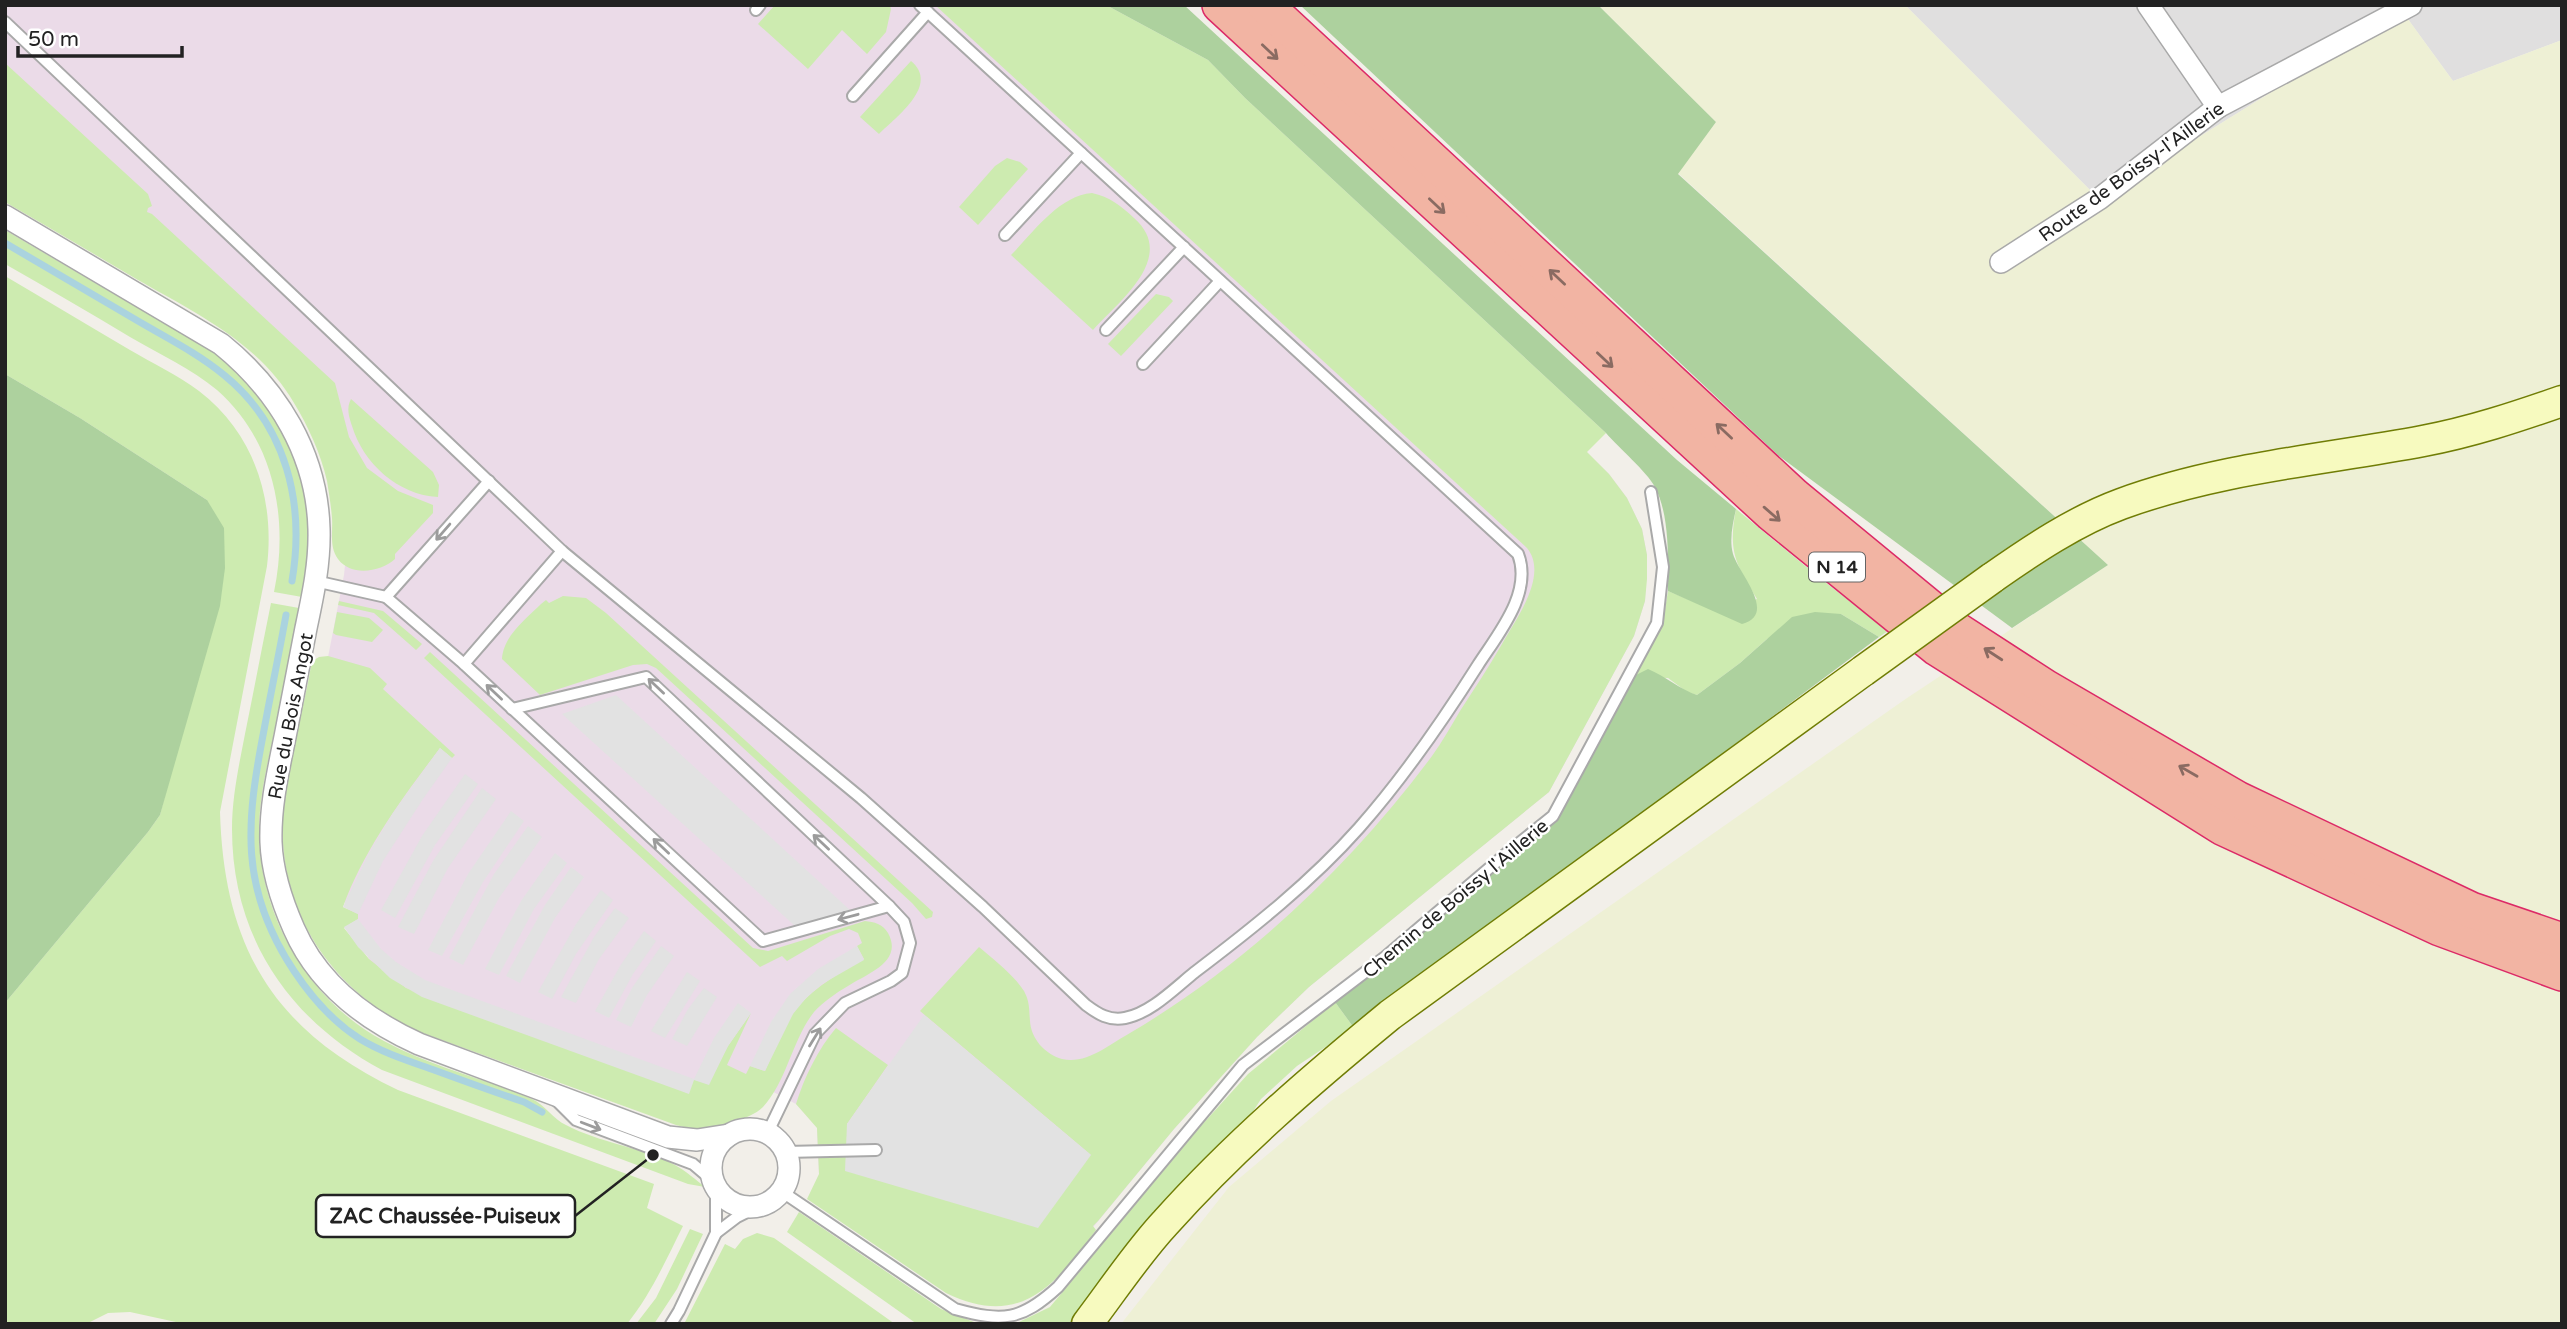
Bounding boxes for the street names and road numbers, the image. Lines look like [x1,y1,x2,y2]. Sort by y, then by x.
street label: Route de Boissy-l'Aillerie [2035,97,2228,246]
road number: N 14 [1809,552,1865,582]
street label: Rue du Bois Angot [264,631,318,801]
street label: Chemin de Boissy l'Aillerie [1358,815,1553,983]

